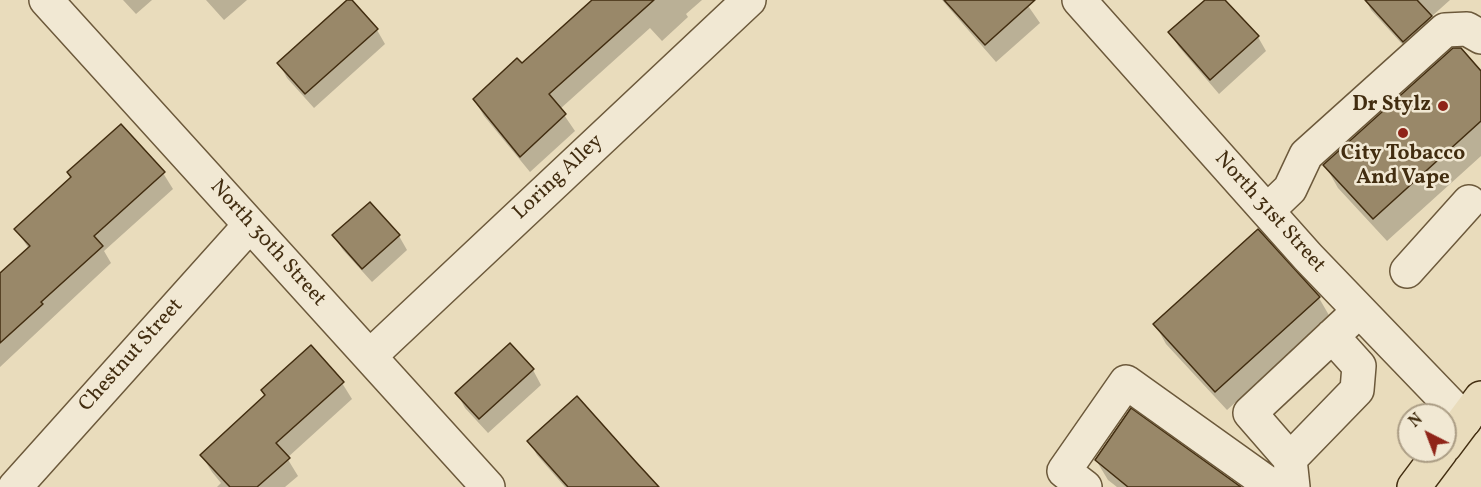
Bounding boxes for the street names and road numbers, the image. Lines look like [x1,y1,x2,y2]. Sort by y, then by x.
street label: Loring Alley [509,130,609,226]
street label: North 31st Street [1208,147,1330,279]
street label: North 30th Street [204,175,330,313]
street label: Chestnut Street [75,294,189,418]

